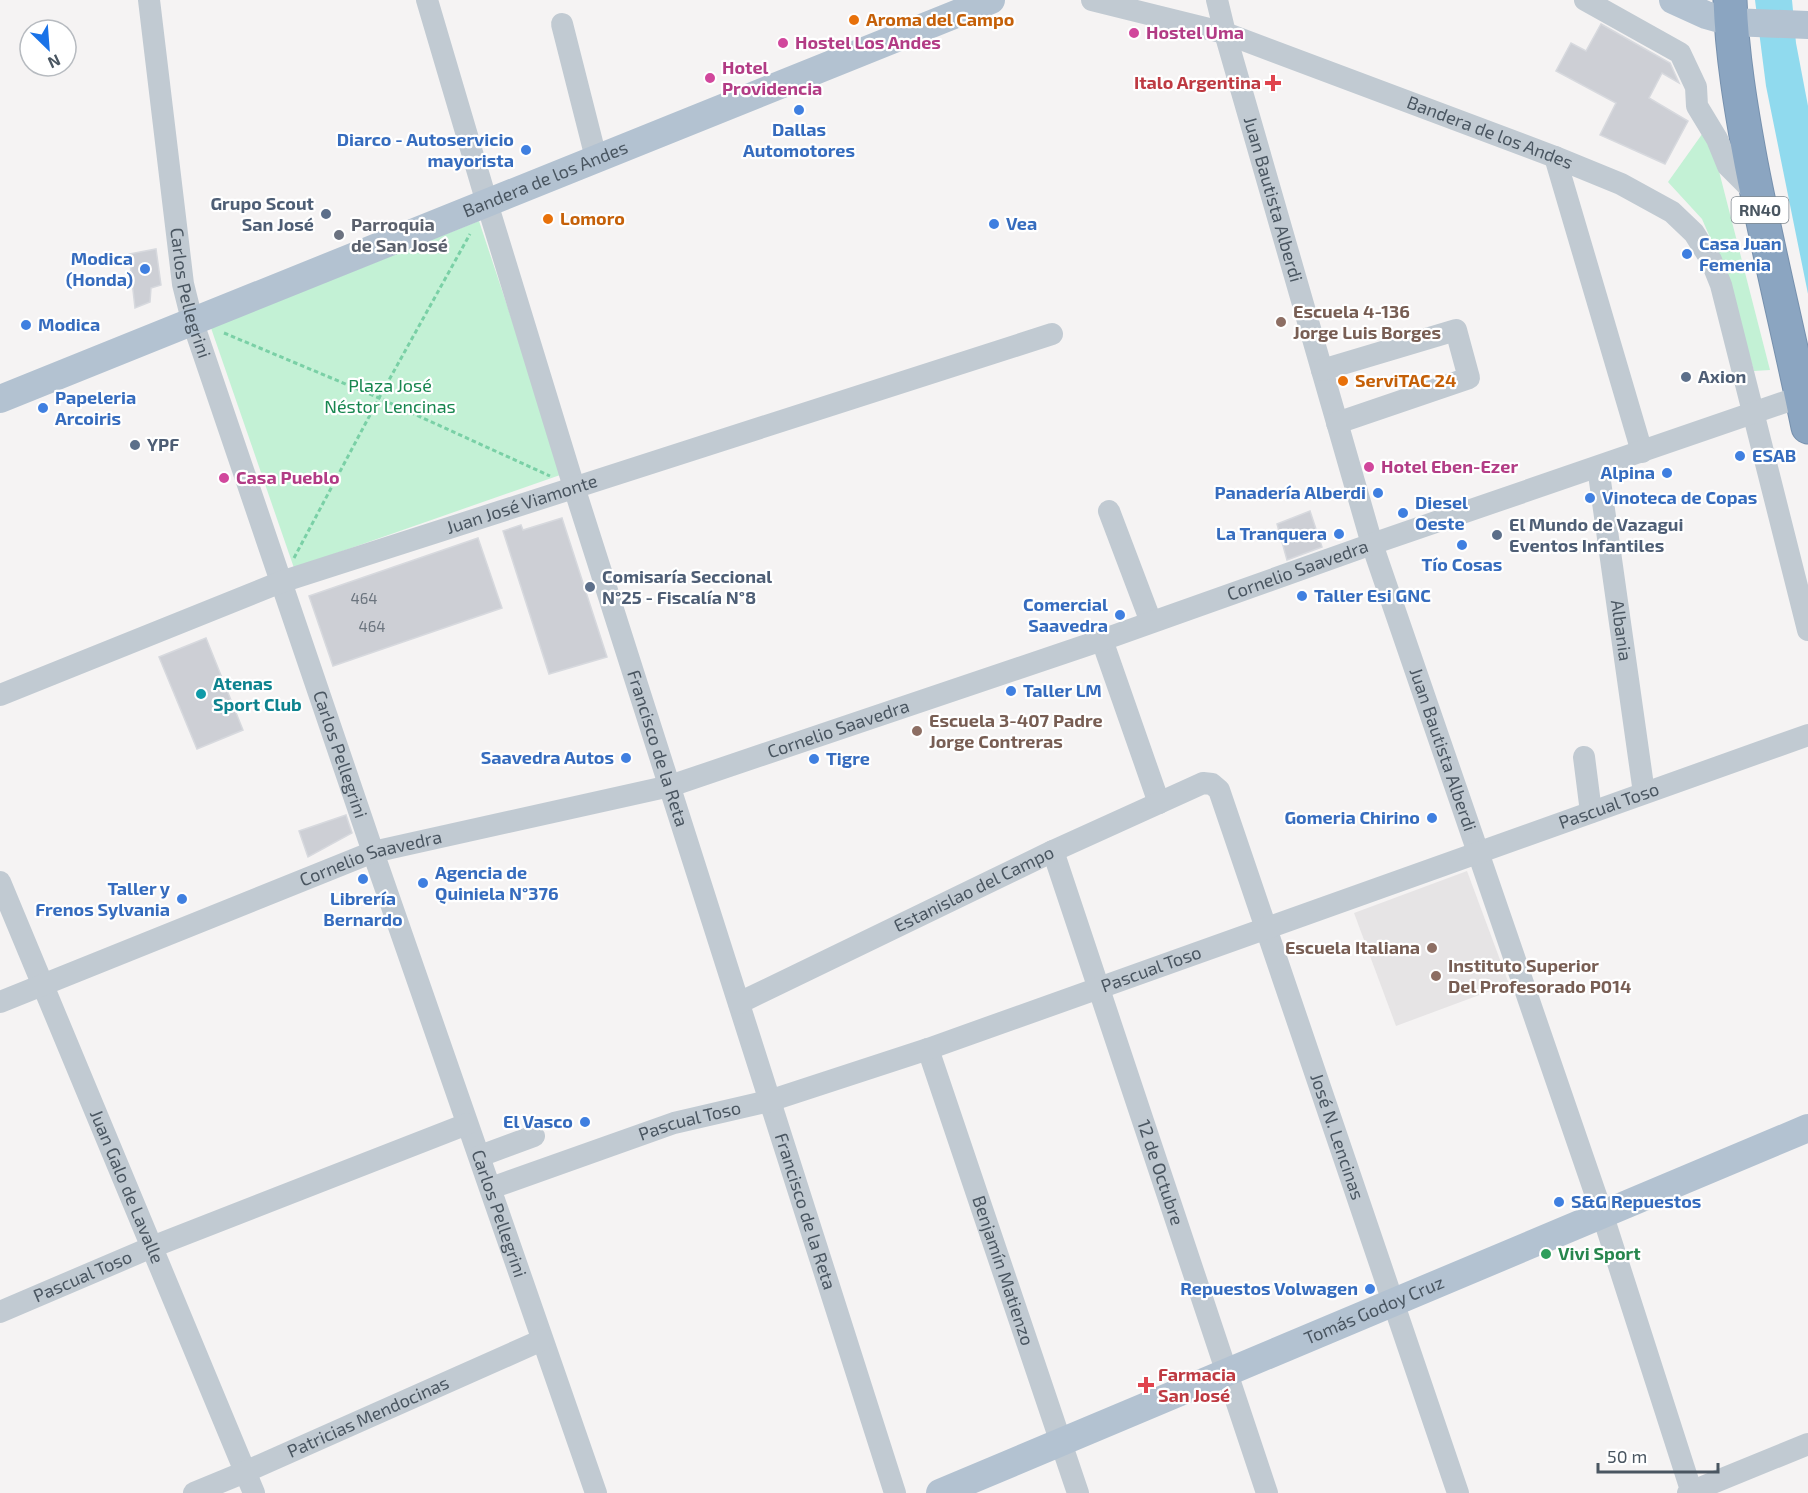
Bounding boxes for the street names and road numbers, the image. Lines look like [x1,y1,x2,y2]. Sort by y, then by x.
street label: Bandera de los Andes [1404,90,1577,173]
street label: Juan Bautista Alberdi [1240,114,1308,284]
street label: Bandera de los Andes [459,135,631,222]
road number: RN40 [1732,197,1788,223]
street label: Carlos Pellegrini [166,226,216,361]
street label: Juan José Viamonte [443,469,600,538]
street label: Cornelio Saavedra [1224,534,1371,605]
street label: Albania [1607,598,1637,662]
street label: Juan Bautista Alberdi [1405,665,1482,834]
street label: Francisco de la Reta [623,667,694,829]
street label: Carlos Pellegrini [309,687,373,821]
street label: Cornelio Saavedra [764,694,912,762]
street label: Pascual Toso [1555,777,1662,833]
street label: Cornelio Saavedra [296,825,444,890]
street label: Estanislao del Campo [890,840,1057,936]
street label: Pascual Toso [1098,940,1204,996]
street label: José N. Lencinas [1306,1070,1370,1202]
street label: Pascual Toso [635,1096,743,1145]
street label: Juan Galo de Lavalle [86,1106,169,1266]
street label: 12 de Octubre [1133,1117,1189,1228]
street label: Francisco de la Reta [771,1130,841,1292]
street label: Carlos Pellegrini [467,1147,532,1280]
street label: Benjamín Matienzo [968,1192,1039,1348]
street label: Pascual Toso [30,1245,135,1306]
street label: Tomás Godoy Cruz [1301,1270,1447,1349]
street label: Patricias Mendocinas [284,1371,452,1462]

